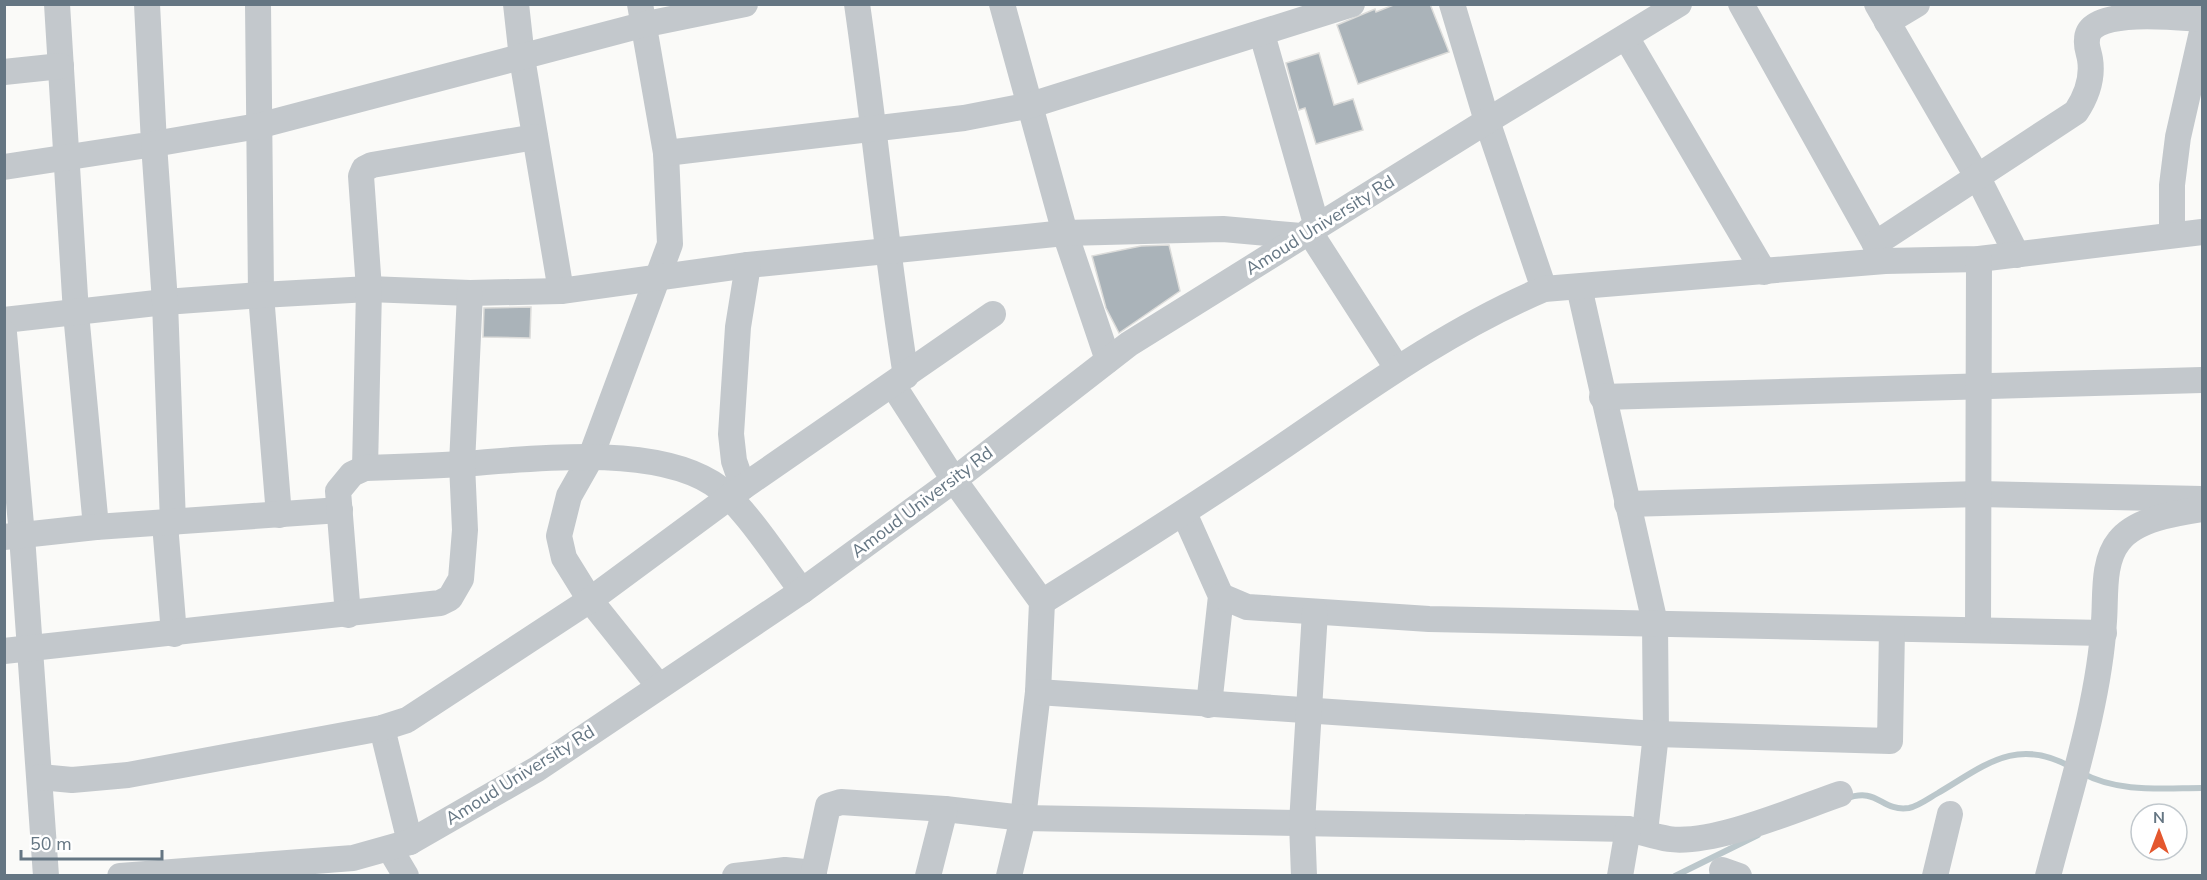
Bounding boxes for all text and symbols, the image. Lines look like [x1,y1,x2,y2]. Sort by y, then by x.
street label: Amoud University Rd [1241,169,1399,281]
street label: Amoud University Rd [846,441,998,563]
street label: Amoud University Rd [441,719,599,831]
north arrow [2129,802,2189,862]
text: N [2153,807,2165,829]
scale bar [21,823,162,861]
text: 50 m [30,832,72,856]

